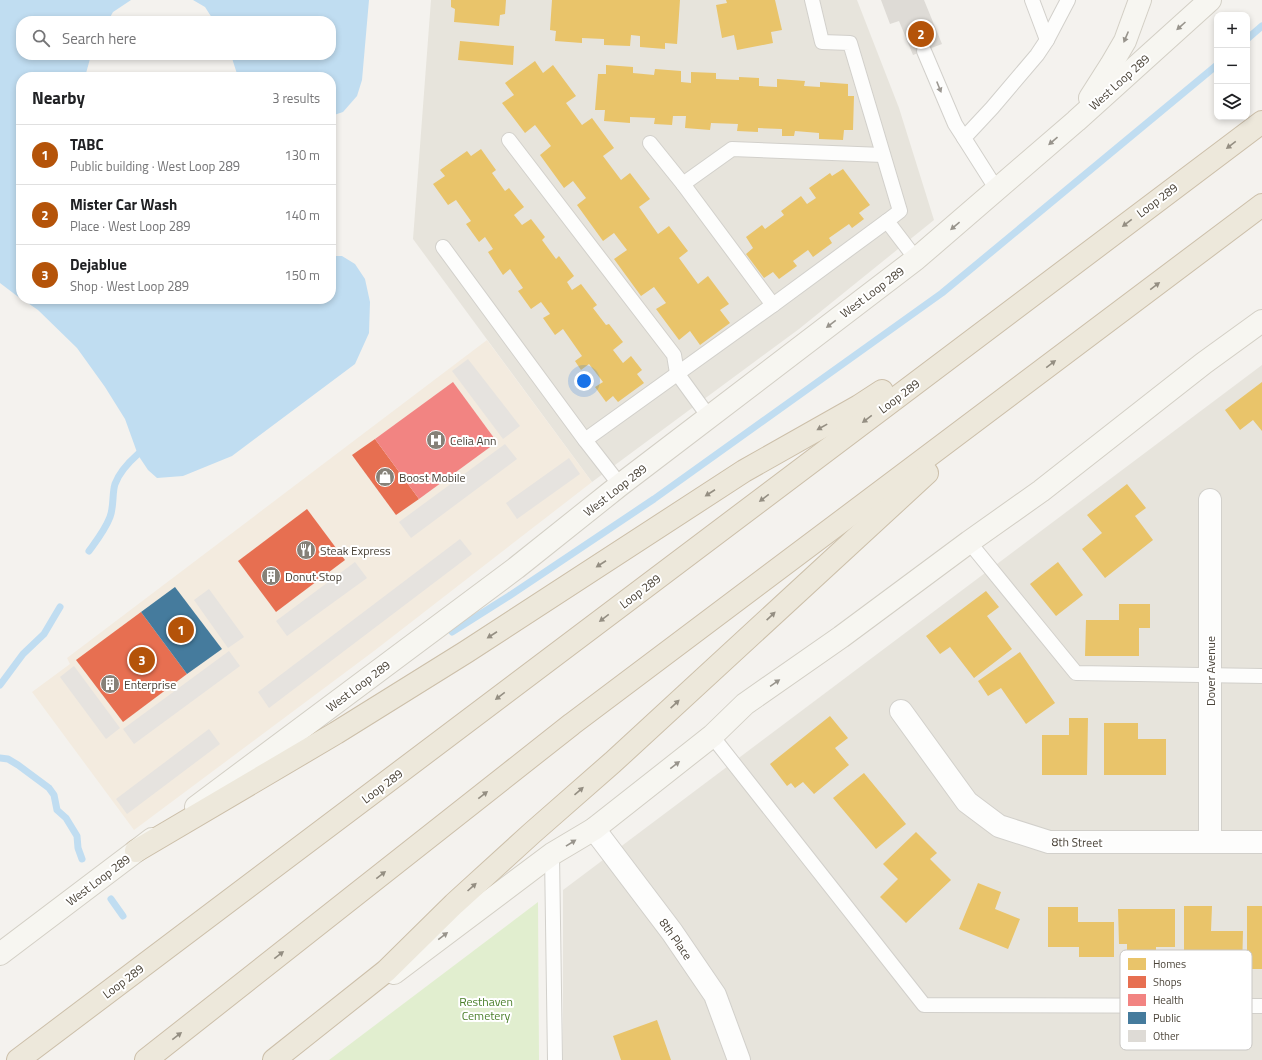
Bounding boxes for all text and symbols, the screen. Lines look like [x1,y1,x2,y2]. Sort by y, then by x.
map controls [1214,12,1250,120]
button: + [1214,12,1250,48]
search box [16,16,336,60]
pin: 2 [908,19,934,49]
one-way arrow [1176,21,1186,31]
icon: search [30,27,52,49]
text: Search here [62,27,136,50]
one-way arrow [1123,31,1129,43]
button: − [1214,48,1250,84]
street label: West Loop 289 [1084,49,1154,115]
one-way arrow [936,81,942,93]
button: layers [1214,84,1250,120]
text: Nearby [32,85,85,111]
text: 3 results [272,88,320,108]
text: TABC [70,133,104,156]
one-way arrow [1048,136,1058,146]
one-way arrow [1225,141,1236,149]
text: 1 [41,145,49,165]
text: 130 m [284,145,320,165]
text: Public building · West Loop 289 [70,156,240,176]
street label: Loop 289 [1132,178,1182,222]
text: Mister Car Wash [70,193,177,216]
text: 2 [41,205,49,225]
text: 140 m [284,205,320,225]
text: Place · West Loop 289 [70,216,191,236]
one-way arrow [1121,219,1132,227]
one-way arrow [950,221,960,231]
text: Dejablue [70,253,127,276]
street label: West Loop 289 [836,261,908,323]
text: 3 [41,265,49,285]
text: 150 m [284,265,320,285]
text: Shop · West Loop 289 [70,276,189,296]
one-way arrow [1150,282,1161,290]
one-way arrow [826,320,836,328]
one-way arrow [1046,360,1057,369]
your location [574,371,594,391]
street label: Loop 289 [874,374,924,418]
one-way arrow [862,415,873,423]
one-way arrow [816,424,828,431]
hospital icon: Celia Ann [425,429,447,451]
place label: Celia Ann [450,431,497,450]
street label: West Loop 289 [579,459,651,521]
shop icon: Boost Mobile [374,466,396,488]
place label: Boost Mobile [399,468,466,487]
one-way arrow [704,490,716,497]
one-way arrow [758,493,769,502]
restaurant icon: Steak Express [295,539,317,561]
place label: Steak Express [320,541,391,560]
one-way arrow [595,561,607,568]
building icon: Donut Stop [260,565,282,587]
place label: Donut Stop [285,567,342,586]
street label: Loop 289 [615,569,665,613]
one-way arrow [766,612,776,621]
one-way arrow [599,614,610,622]
pin: 1 [168,615,194,645]
one-way arrow [487,631,497,639]
street label: Dover Avenue [1201,636,1220,706]
pin: 3 [129,645,155,675]
street label: West Loop 289 [322,655,394,717]
building icon: Enterprise [99,673,121,695]
place label: Enterprise [124,675,176,694]
one-way arrow [770,679,781,687]
one-way arrow [495,692,506,701]
one-way arrow [670,700,681,709]
one-way arrow [670,761,681,770]
street label: Loop 289 [357,764,407,808]
one-way arrow [574,787,584,796]
one-way arrow [478,790,489,799]
street label: 8th Street [1051,832,1103,852]
one-way arrow [565,839,577,846]
street label: West Loop 289 [62,849,134,911]
one-way arrow [375,871,386,879]
one-way arrow [466,883,477,892]
street label: 8th Place [655,914,697,964]
one-way arrow [438,932,449,940]
legend [1120,950,1252,1050]
one-way arrow [273,951,284,960]
text: Homes [1153,956,1186,972]
street label: Loop 289 [98,959,148,1003]
text: Shops [1153,974,1182,990]
park label: Resthaven Cemetery [459,992,513,1025]
text: Health [1153,992,1184,1008]
text: Public [1153,1010,1181,1026]
text: Other [1153,1028,1180,1044]
one-way arrow [171,1032,182,1040]

